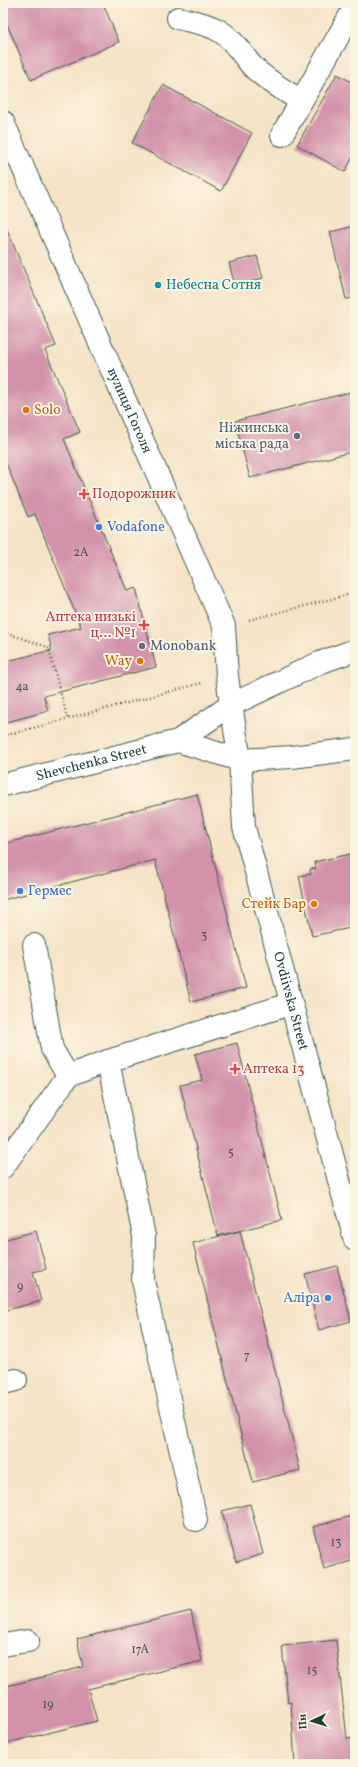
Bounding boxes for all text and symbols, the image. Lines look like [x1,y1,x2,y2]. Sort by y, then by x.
place label: Небесна Сотня [166,276,261,295]
marker: Небесна Сотня [153,280,163,290]
street label: вулиця Гоголя [102,365,157,456]
place label: Solo [34,401,61,420]
marker: Solo [21,405,31,415]
place label: Ніжинська міська рада [215,419,289,454]
marker: Ніжинська міська рада [292,431,302,441]
place label: Подорожник [92,485,177,504]
marker: Подорожник [79,489,89,499]
place label: Vodafone [107,518,165,537]
marker: Vodafone [94,522,104,532]
house number: 2А [74,545,89,561]
place label: Аптека низькі ц... №1 [46,608,136,643]
marker: Аптека низькі ц... №1 [139,620,149,630]
place label: Monobank [150,637,217,656]
marker: Monobank [137,641,147,651]
place label: Way [105,652,132,671]
marker: Way [135,656,145,666]
house number: 4а [15,679,29,695]
street label: Shevchenka Street [34,740,149,786]
place label: Гермес [28,882,72,901]
marker: Гермес [15,886,25,896]
place label: Стейк Бар [242,895,306,914]
marker: Стейк Бар [309,899,319,909]
house number: 3 [201,928,207,944]
street label: Ovdiivska Street [268,950,313,1052]
place label: Аптека 13 [243,1060,304,1079]
marker: Аптека 13 [230,1064,240,1074]
house number: 5 [228,1145,234,1161]
house number: 9 [17,1279,23,1295]
place label: Аліра [283,1289,320,1308]
marker: Аліра [323,1293,333,1303]
house number: 7 [244,1348,250,1364]
house number: 13 [331,1535,341,1551]
house number: 17А [131,1642,149,1658]
house number: 15 [307,1663,317,1679]
house number: 19 [43,1697,53,1713]
north arrow [292,1701,332,1741]
text: Пн [295,1713,312,1730]

